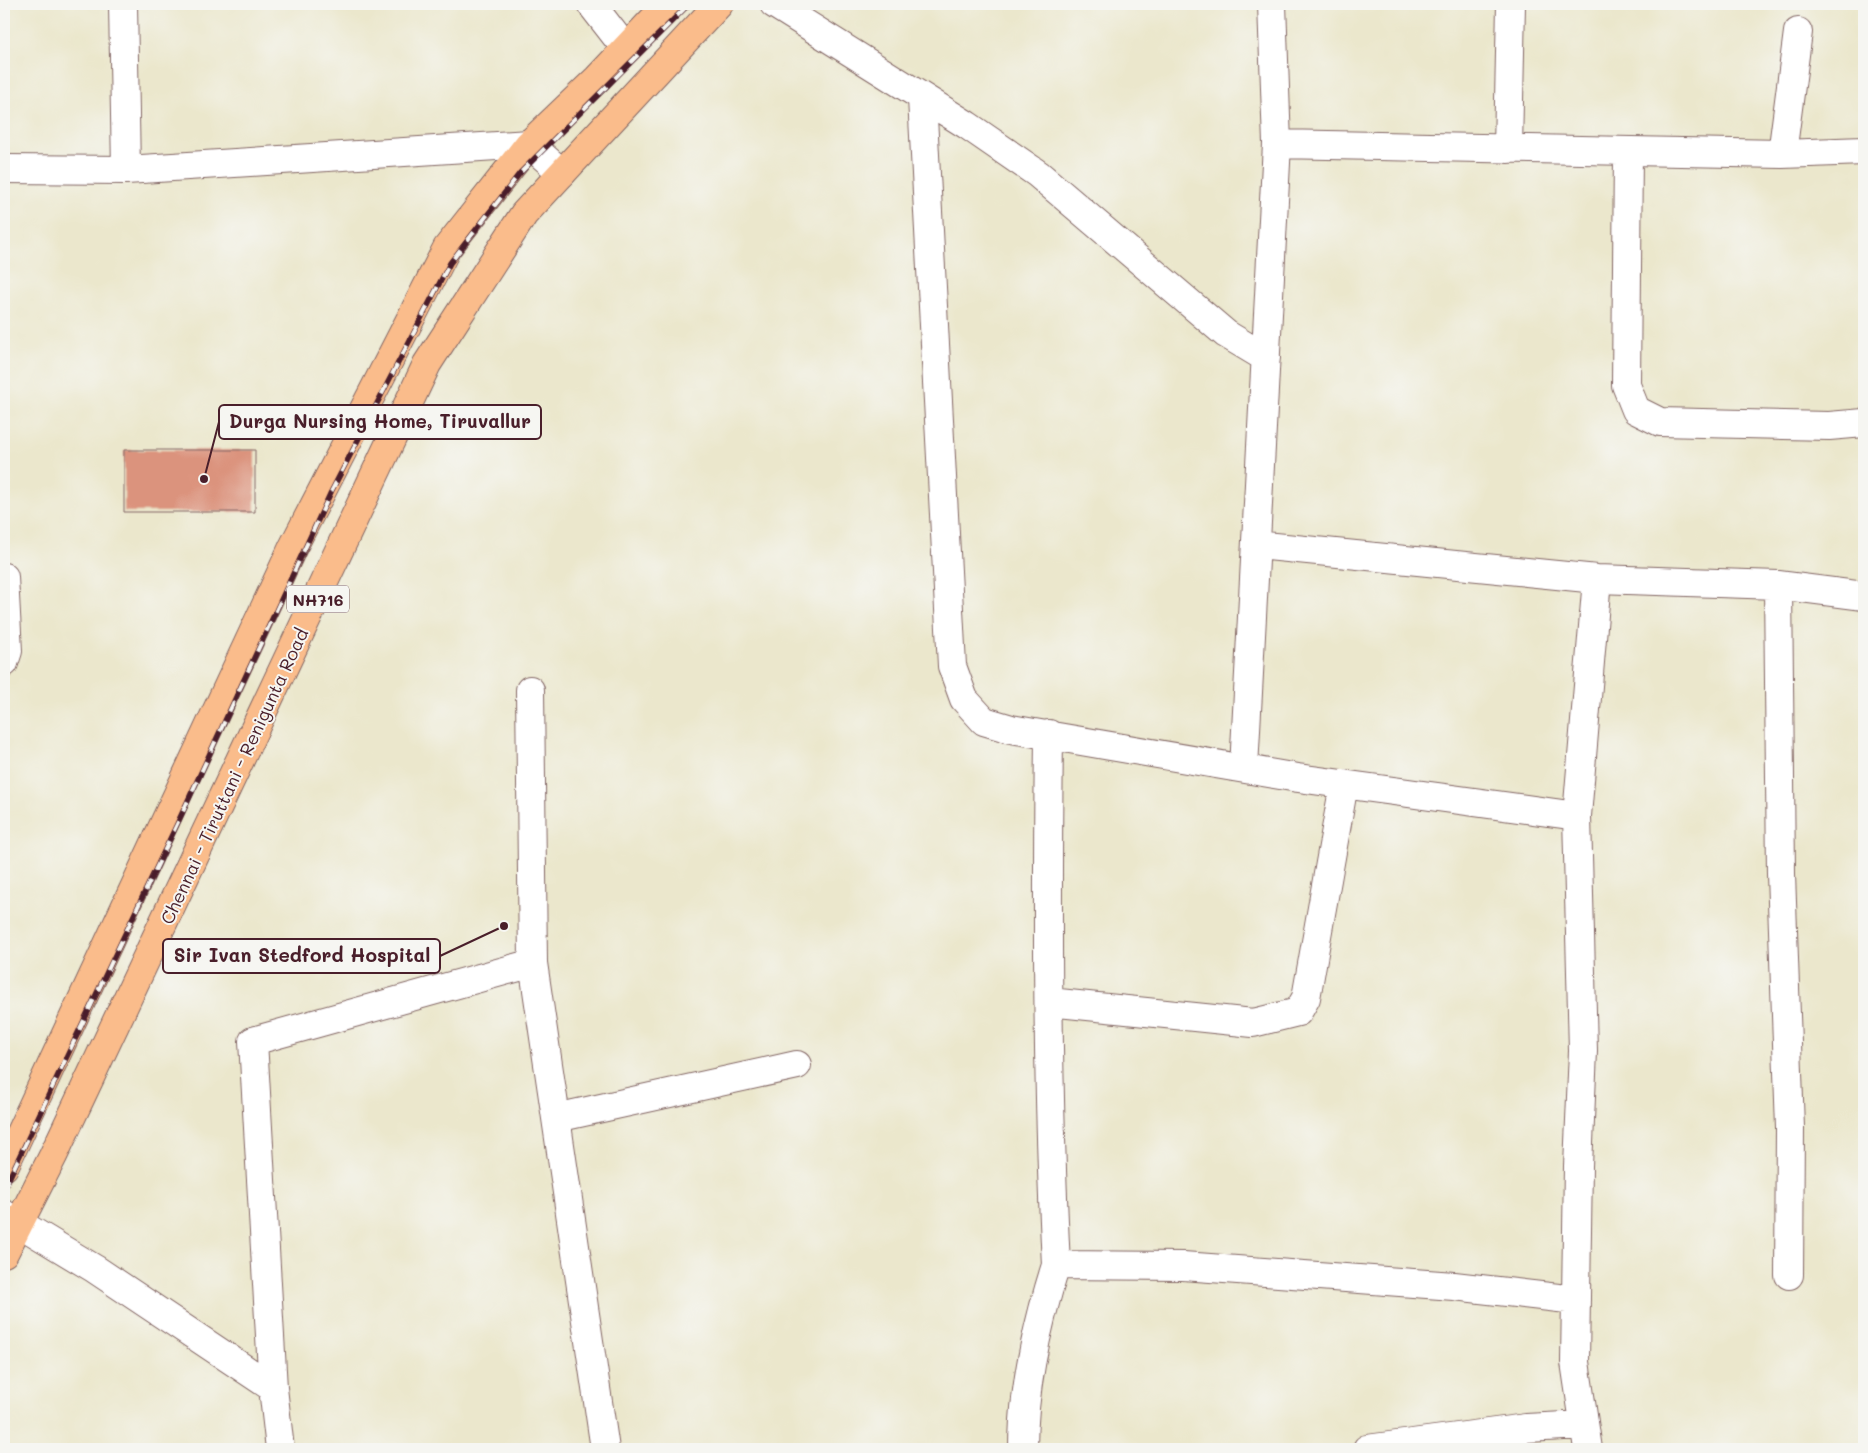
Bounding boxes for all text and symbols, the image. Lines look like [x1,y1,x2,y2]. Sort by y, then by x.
callout: Durga Nursing Home, Tiruvallur [219,405,541,439]
text: Durga Nursing Home, Tiruvallur [229,408,531,433]
road number: NH716 [287,586,349,612]
street label: Chennai - Tiruttani - Renigunta Road [155,624,313,928]
callout: Sir Ivan Stedford Hospital [163,939,440,973]
text: Sir Ivan Stedford Hospital [174,942,430,967]

